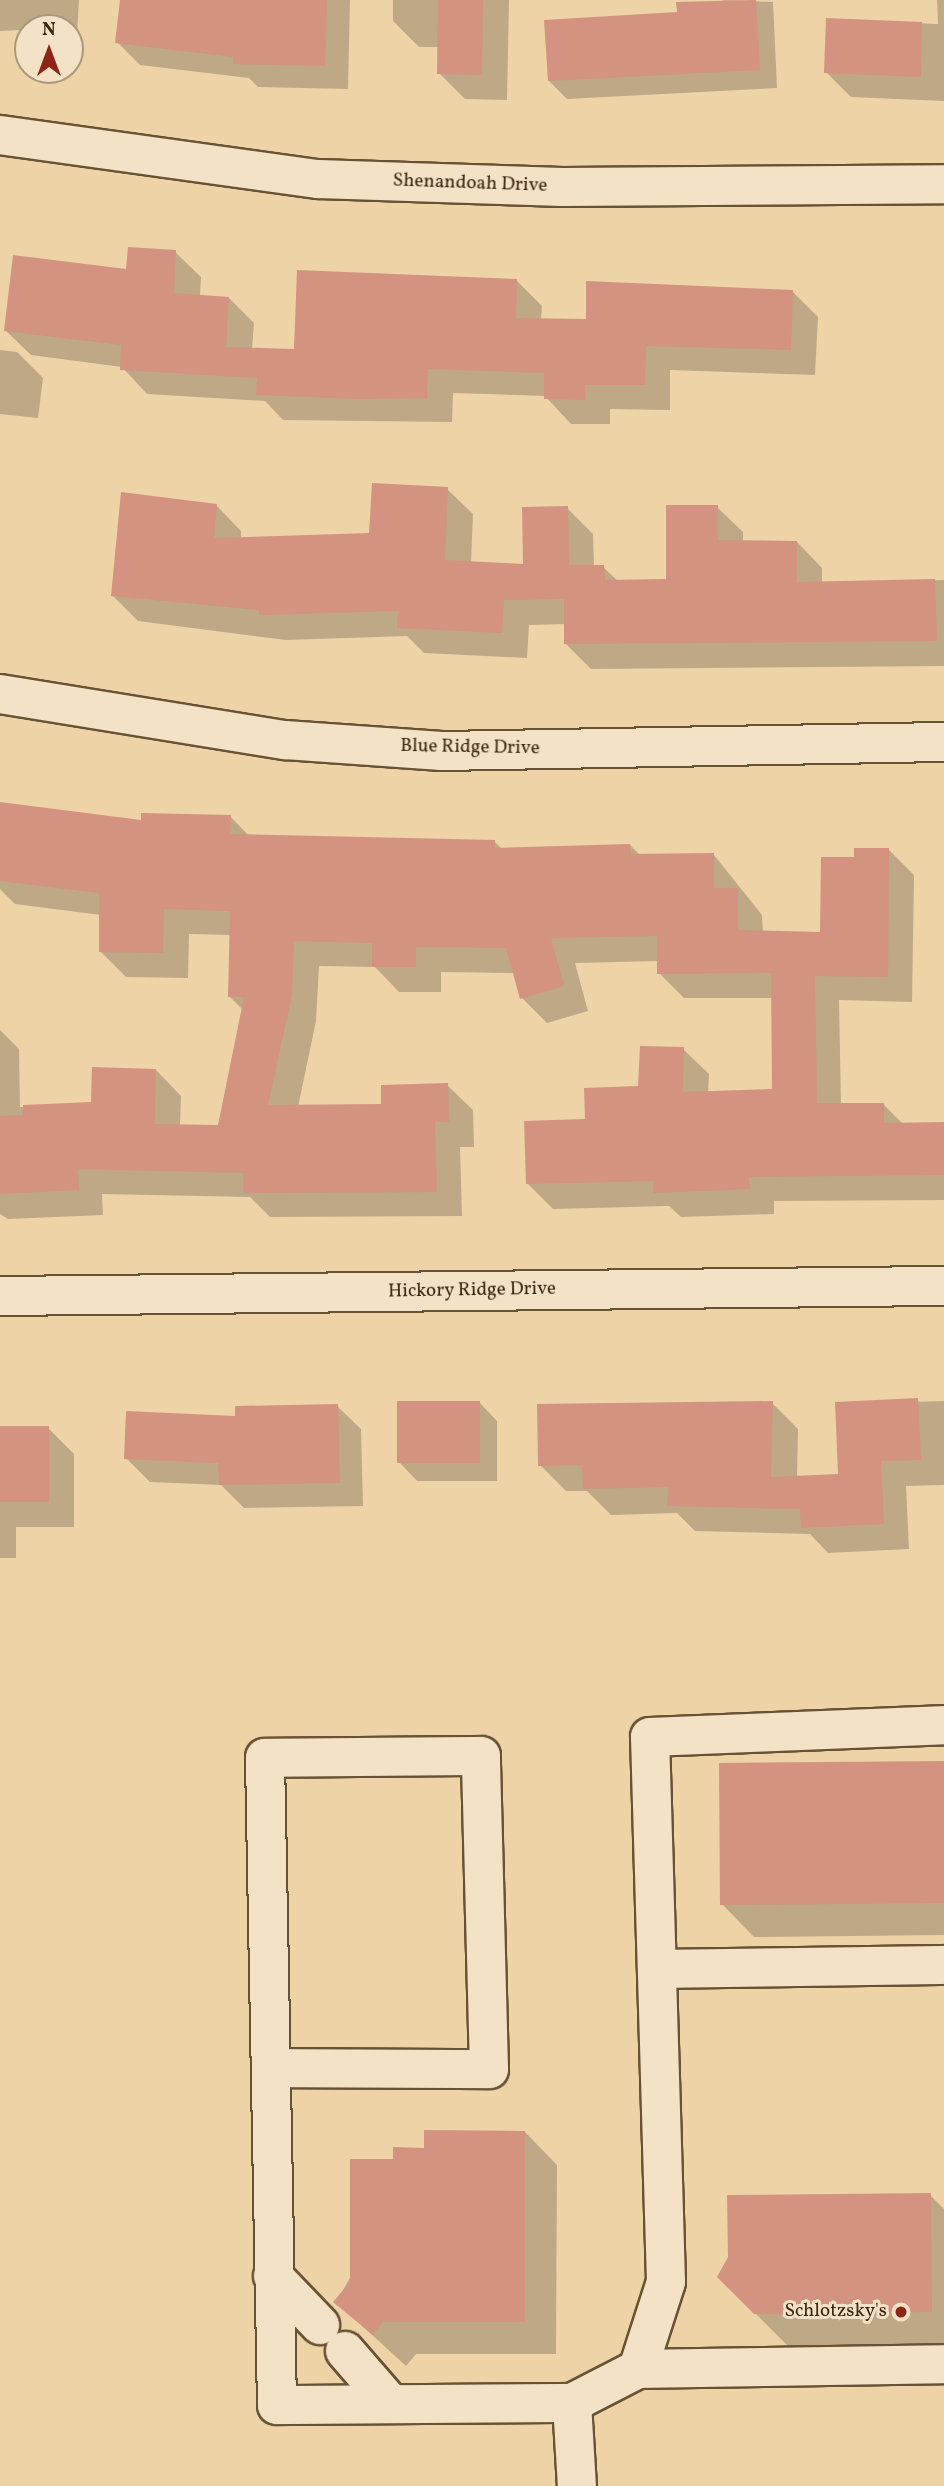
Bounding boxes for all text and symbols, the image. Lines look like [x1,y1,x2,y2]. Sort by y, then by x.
north arrow [14,14,84,84]
text: N [42,17,56,43]
street label: Shenandoah Drive [392,170,548,198]
street label: Blue Ridge Drive [400,735,540,761]
street label: Hickory Ridge Drive [388,1278,556,1304]
place label: Schlotzsky's [785,2301,887,2323]
marker: Schlotzsky's [893,2304,909,2320]

